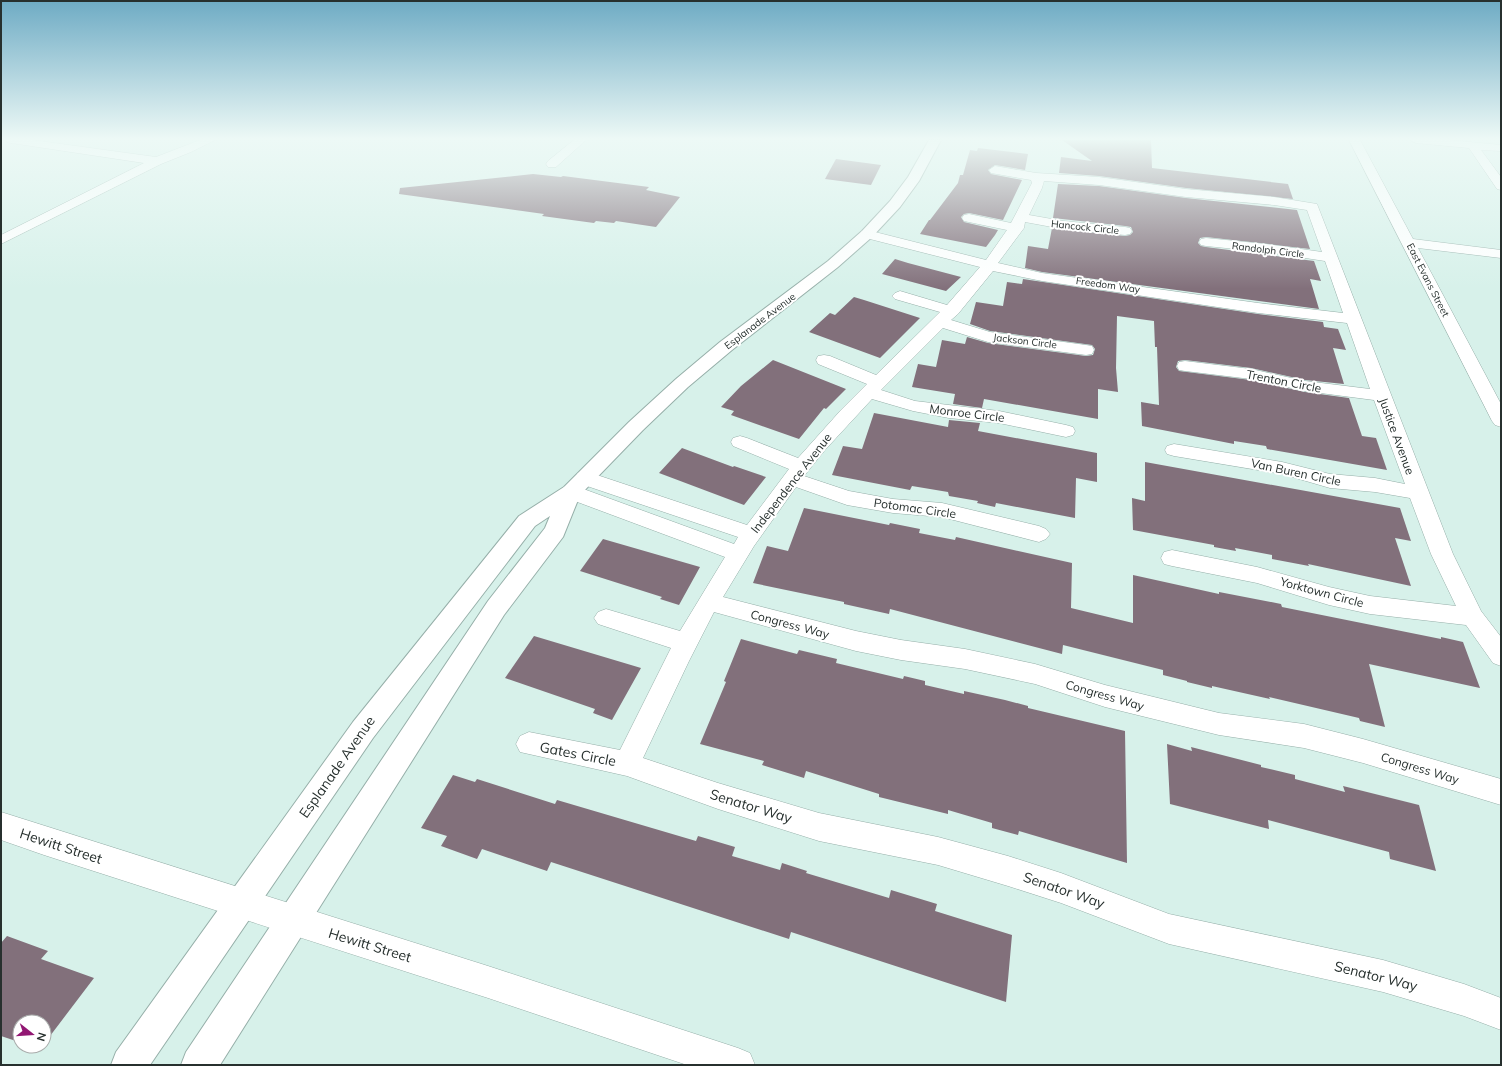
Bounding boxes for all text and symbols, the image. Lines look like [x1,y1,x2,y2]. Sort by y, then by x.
street label: Hancock Circle [1050,217,1120,237]
street label: Randolph Circle [1231,239,1305,261]
street label: East Evans Street [1404,241,1452,319]
street label: Freedom Way [1075,274,1142,296]
street label: Esplanade Avenue [722,290,798,352]
street label: Jackson Circle [992,331,1058,351]
street label: Trenton Circle [1245,366,1323,396]
street label: Justice Avenue [1376,395,1418,477]
street label: Monroe Circle [929,401,1005,425]
street label: Independence Avenue [747,430,835,536]
street label: Van Buren Circle [1250,455,1342,489]
street label: Potomac Circle [873,495,957,521]
street label: Yorktown Circle [1278,573,1365,610]
street label: Congress Way [749,606,832,642]
street label: Congress Way [1064,677,1147,714]
street label: Esplanade Avenue [295,713,379,821]
street label: Gates Circle [538,738,618,770]
street label: Congress Way [1379,749,1461,787]
street label: Senator Way [708,785,795,827]
street label: Hewitt Street [17,824,105,868]
street label: Senator Way [1021,868,1108,913]
street label: Hewitt Street [326,924,414,966]
street label: Senator Way [1333,957,1420,995]
north arrow [12,1014,52,1054]
text: N [34,1031,49,1043]

